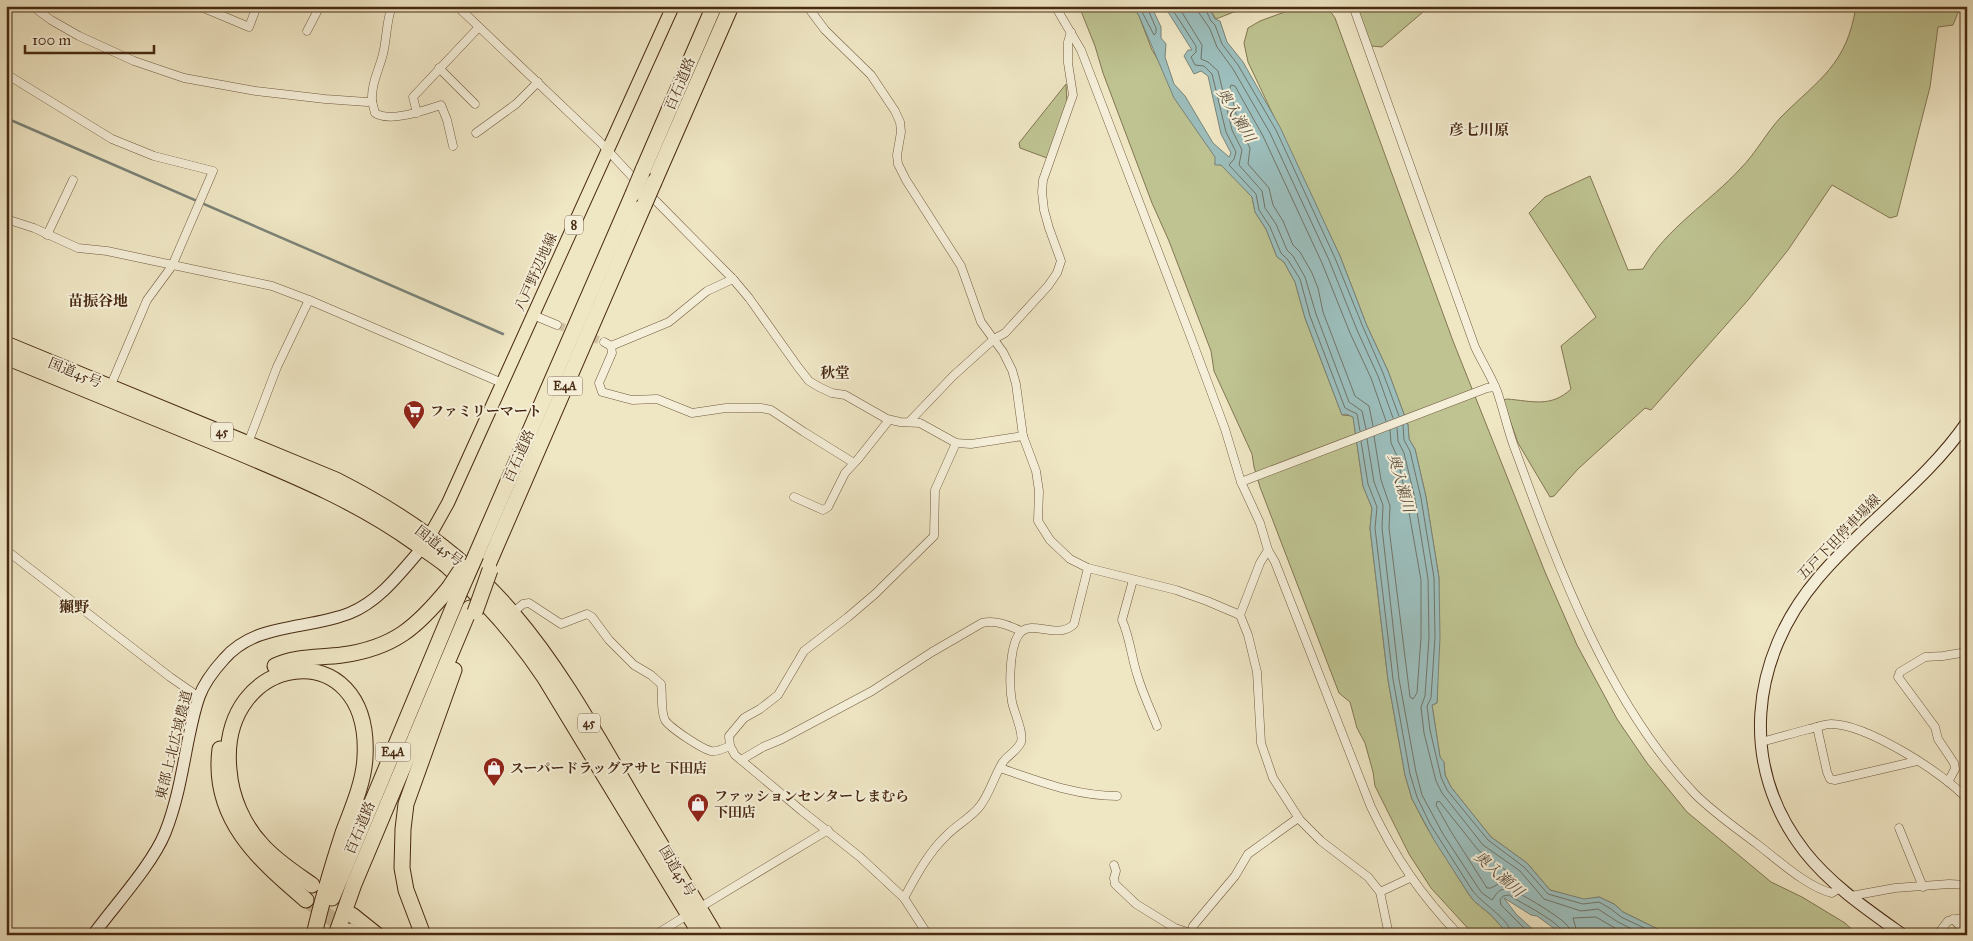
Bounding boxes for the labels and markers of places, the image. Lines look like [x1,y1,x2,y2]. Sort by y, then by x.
supermarket icon: ファミリーマート [402,399,426,430]
place label: ファミリーマート [430,403,542,420]
shop icon: スーパードラッグアサヒ 下田店 [482,756,506,787]
place label: スーパードラッグアサヒ 下田店 [510,760,707,777]
place label: ファッションセンターしまむら 下田店 [714,788,909,821]
shop icon: ファッションセンターしまむら 下田店 [686,792,710,823]

